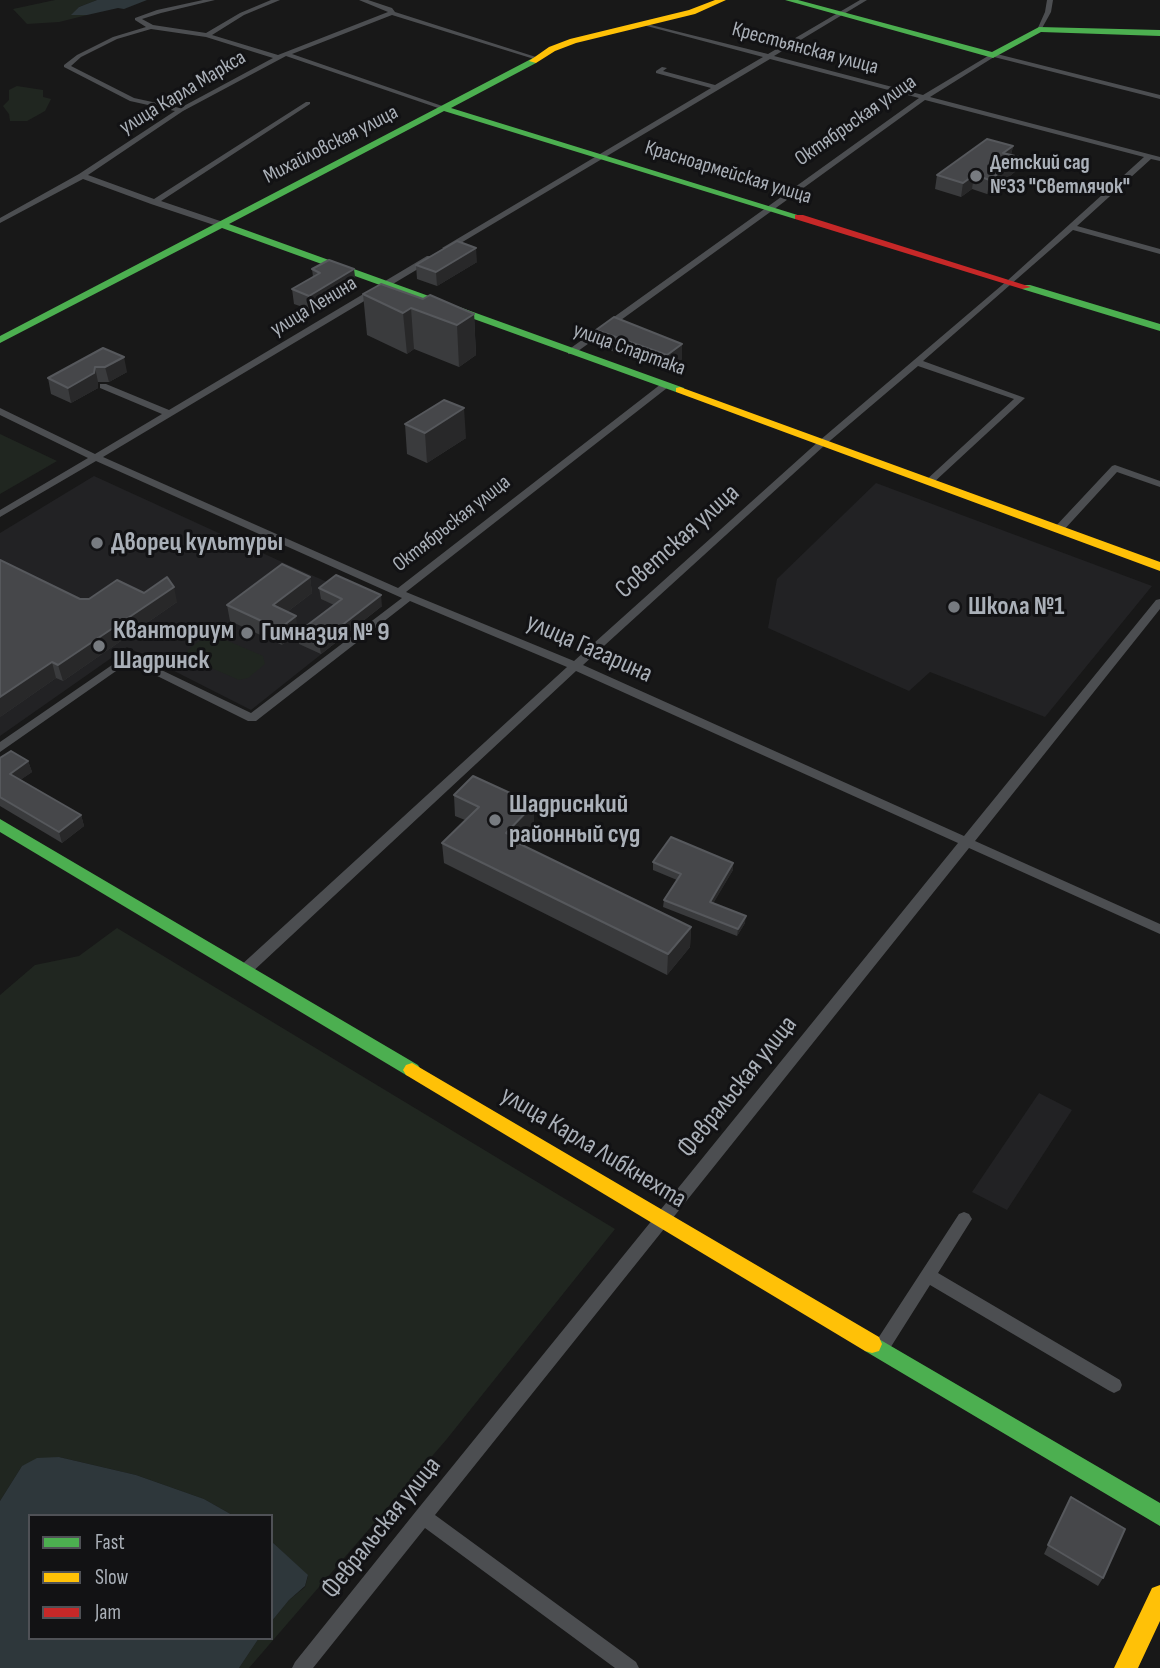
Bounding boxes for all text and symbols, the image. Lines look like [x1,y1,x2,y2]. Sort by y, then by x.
street label: Крестьянская улица [729,17,881,81]
street label: улица Карла Маркса [115,45,251,141]
street label: Октябрьская улица [790,70,922,172]
street label: Михайловская улица [260,100,402,190]
street label: Красноармейская улица [642,136,814,210]
place label: Детский сад №33 "Светлячок" [990,151,1130,201]
marker: Детский сад №33 "Светлячок" [968,168,984,184]
street label: улица Ленина [266,271,362,343]
street label: улица Спартака [569,318,689,382]
street label: Октябрьская улица [388,470,516,578]
street label: Советская улица [609,478,747,606]
place label: Дворец культуры [111,527,283,559]
marker: Дворец культуры [89,535,105,551]
place label: Школа №1 [968,591,1065,623]
marker: Школа №1 [946,599,962,615]
street label: улица Гагарина [521,607,657,691]
place label: Кванториум Шадринск [113,615,234,676]
place label: Гимназия № 9 [261,617,390,649]
marker: Гимназия № 9 [239,625,255,641]
marker: Кванториум Шадринск [91,638,107,654]
place label: Шадриснкий районный суд [509,789,640,850]
marker: Шадриснкий районный суд [487,812,503,828]
street label: Февральская улица [672,1010,804,1164]
street label: улица Карла Либкнехта [495,1080,691,1216]
street label: Февральская улица [316,1451,448,1605]
legend [28,1514,273,1640]
text: Fast [95,1530,125,1555]
text: Slow [95,1565,128,1590]
text: Jam [95,1600,121,1625]

